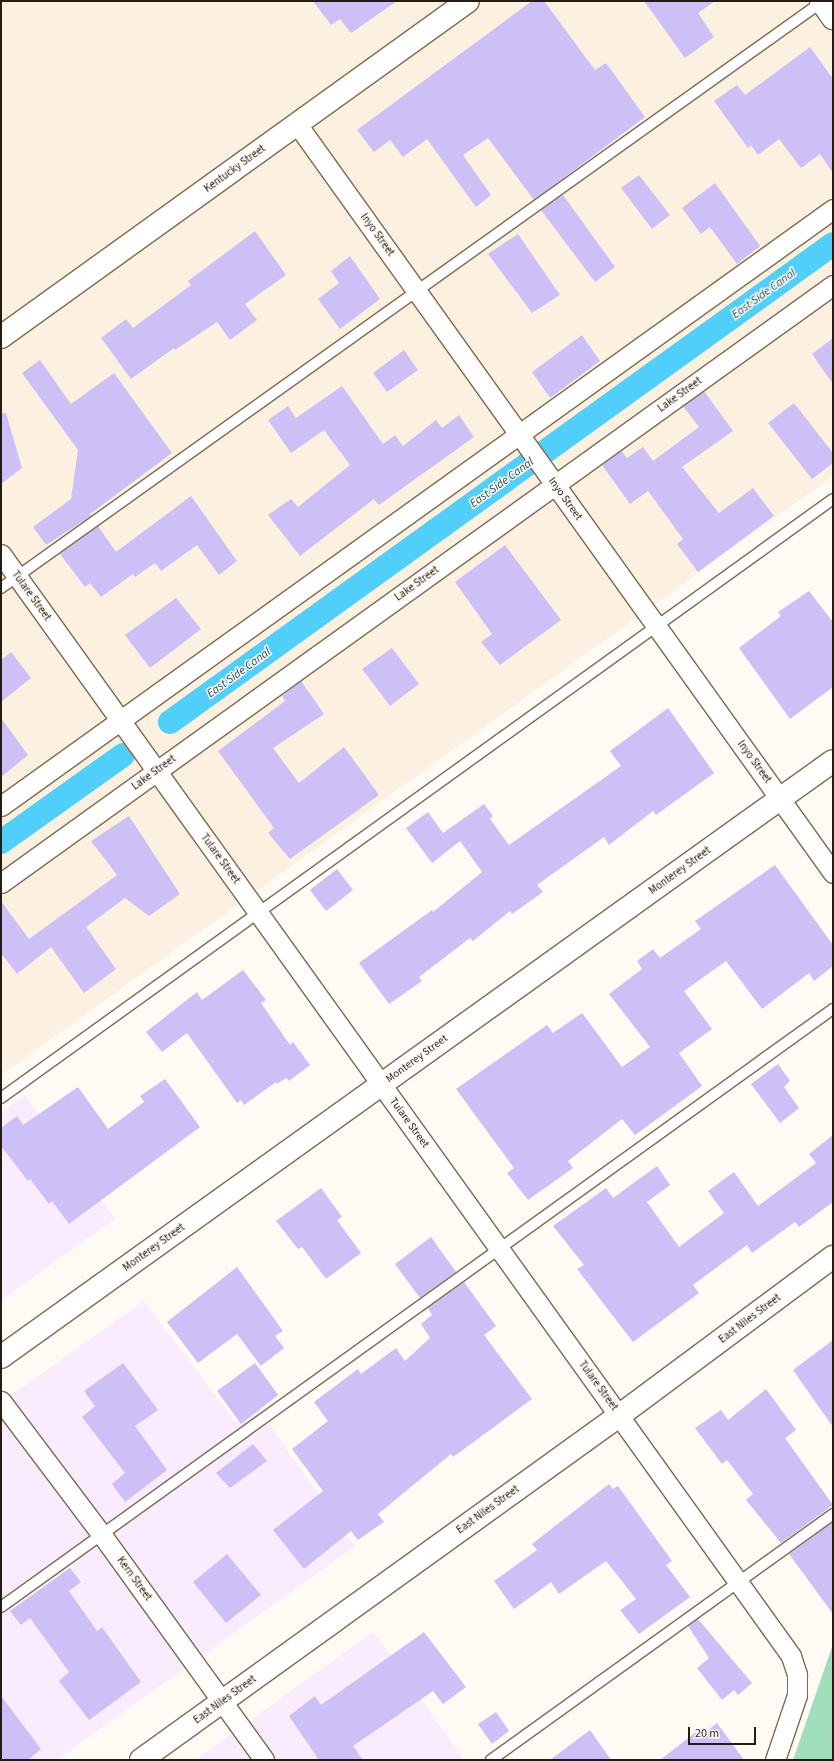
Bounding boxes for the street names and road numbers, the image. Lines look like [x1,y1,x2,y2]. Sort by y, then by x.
street label: Kentucky Street [202,142,268,196]
street label: Inyo Street [357,211,397,259]
street label: Lake Street [655,375,705,415]
street label: Inyo Street [545,475,585,523]
street label: Lake Street [392,564,442,604]
street label: Tulare Street [8,568,54,624]
street label: Inyo Street [734,738,774,786]
street label: Lake Street [129,753,179,793]
street label: Tulare Street [197,831,243,887]
street label: Monterey Street [647,844,713,898]
street label: Monterey Street [384,1032,450,1086]
street label: Tulare Street [386,1095,432,1151]
street label: Monterey Street [121,1221,187,1275]
street label: East Niles Street [716,1291,784,1347]
street label: Tulare Street [575,1358,621,1414]
street label: East Niles Street [454,1483,522,1537]
street label: Kern Street [114,1554,154,1604]
street label: East Niles Street [191,1673,259,1727]

